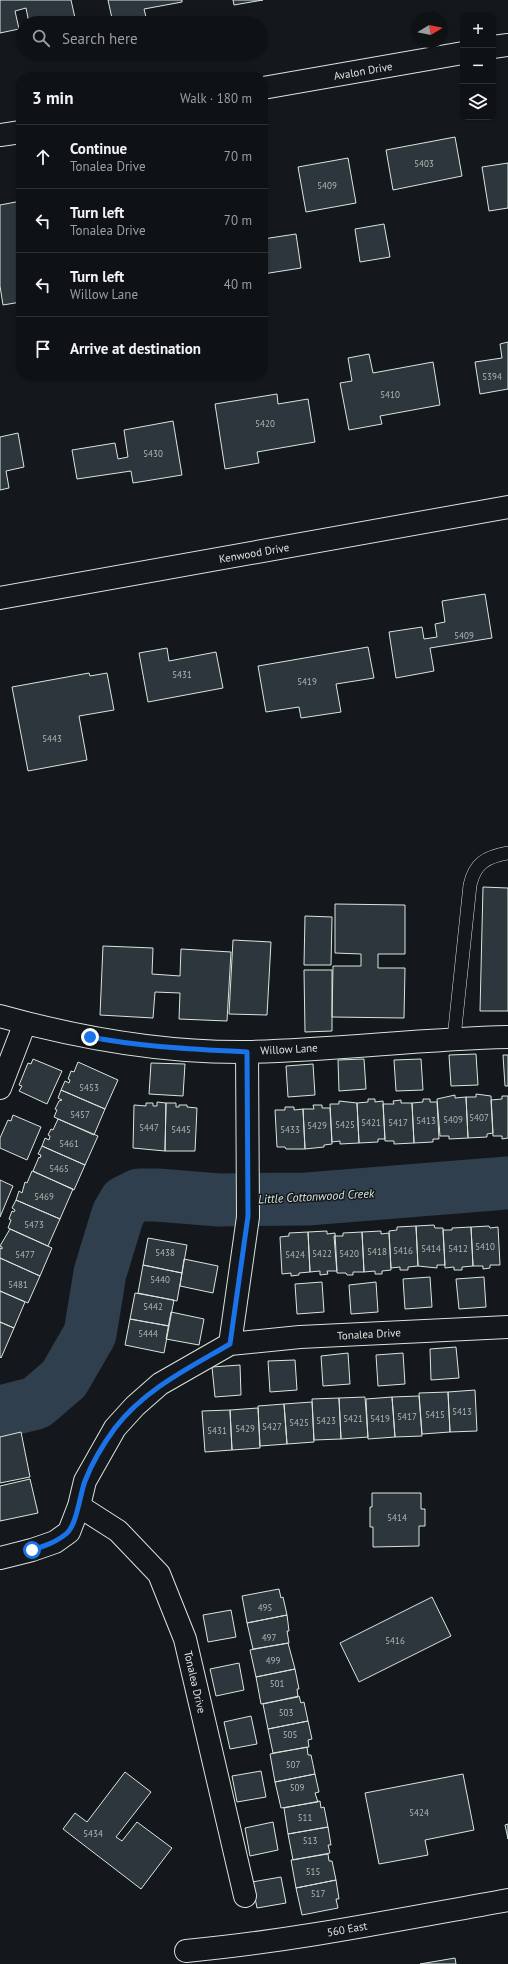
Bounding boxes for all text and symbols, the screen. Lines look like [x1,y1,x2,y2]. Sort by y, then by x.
north arrow [412,12,448,48]
map controls [460,12,496,120]
button: + [460,12,496,48]
search box [16,16,268,60]
icon: search [30,27,52,49]
text: Search here [62,29,138,48]
button: − [460,48,496,84]
street label: Avalon Drive [332,59,394,83]
button: layers [460,84,496,120]
text: 3 min [32,87,73,109]
text: Walk · 180 m [180,90,252,107]
text: Continue [70,139,127,158]
icon: ahead [32,146,54,168]
text: 70 m [224,148,252,165]
text: Tonalea Drive [70,158,146,175]
house number: 5403 [414,158,434,169]
house number: 5409 [317,180,337,191]
text: Turn left [70,203,124,222]
icon: left [32,210,54,232]
text: 70 m [224,212,252,229]
text: Tonalea Drive [70,222,146,239]
text: Turn left [70,267,124,286]
icon: left [32,274,54,296]
text: 40 m [224,276,252,293]
text: Willow Lane [70,286,138,303]
icon: arrive [32,338,54,360]
text: Arrive at destination [70,339,201,358]
house number: 5394 [482,371,502,382]
house number: 5410 [380,389,400,400]
house number: 5420 [255,418,275,429]
house number: 5430 [143,448,163,459]
street label: Kenwood Drive [218,540,291,566]
house number: 5409 [454,630,474,641]
house number: 5431 [172,669,192,680]
house number: 5419 [297,676,317,687]
house number: 5443 [42,733,62,744]
route end [81,1028,99,1046]
street label: Willow Lane [260,1040,319,1057]
house number: 5453 [79,1082,99,1093]
house number: 5457 [70,1109,90,1120]
house number: 5407 [469,1112,489,1123]
house number: 5409 [443,1114,463,1125]
house number: 5413 [416,1115,436,1126]
house number: 5421 [361,1117,381,1128]
house number: 5417 [388,1117,408,1128]
house number: 5425 [335,1119,355,1130]
house number: 5429 [307,1120,327,1131]
house number: 5447 [139,1122,159,1133]
house number: 5445 [171,1124,191,1135]
house number: 5433 [280,1124,300,1135]
house number: 5461 [59,1138,79,1149]
house number: 5465 [49,1163,69,1174]
water label: Little Cottonwood Creek [258,1185,375,1207]
house number: 5469 [34,1191,54,1202]
house number: 5473 [24,1219,44,1230]
house number: 5410 [475,1241,495,1252]
house number: 5414 [421,1243,441,1254]
house number: 5412 [448,1243,468,1254]
house number: 5416 [393,1245,413,1256]
house number: 5418 [367,1246,387,1257]
house number: 5438 [155,1247,175,1258]
house number: 5422 [312,1248,332,1259]
house number: 5420 [339,1248,359,1259]
house number: 5477 [15,1249,35,1260]
house number: 5424 [285,1249,305,1260]
house number: 5440 [150,1274,170,1285]
house number: 5481 [8,1279,28,1290]
house number: 5442 [143,1301,163,1312]
street label: Tonalea Drive [337,1325,402,1343]
house number: 5444 [138,1328,158,1339]
house number: 5413 [452,1406,472,1417]
house number: 5415 [425,1409,445,1420]
house number: 5417 [397,1411,417,1422]
house number: 5421 [343,1413,363,1424]
house number: 5419 [370,1413,390,1424]
house number: 5423 [316,1415,336,1426]
house number: 5425 [289,1417,309,1428]
house number: 5427 [262,1421,282,1432]
house number: 5429 [235,1423,255,1434]
house number: 5431 [207,1425,227,1436]
house number: 5414 [387,1512,407,1523]
route start [23,1541,41,1559]
house number: 495 [258,1602,272,1613]
house number: 497 [262,1632,276,1643]
house number: 5416 [385,1635,405,1646]
street label: Tonalea Drive [181,1649,209,1715]
house number: 499 [266,1655,280,1666]
house number: 501 [270,1678,284,1689]
house number: 503 [279,1707,293,1718]
house number: 505 [283,1729,297,1740]
house number: 507 [286,1759,300,1770]
house number: 509 [290,1782,304,1793]
house number: 5424 [409,1807,429,1818]
house number: 511 [298,1812,312,1823]
house number: 5434 [83,1828,103,1839]
house number: 513 [303,1835,317,1846]
house number: 515 [306,1866,320,1877]
house number: 517 [311,1888,325,1899]
street label: 560 East [326,1919,368,1939]

